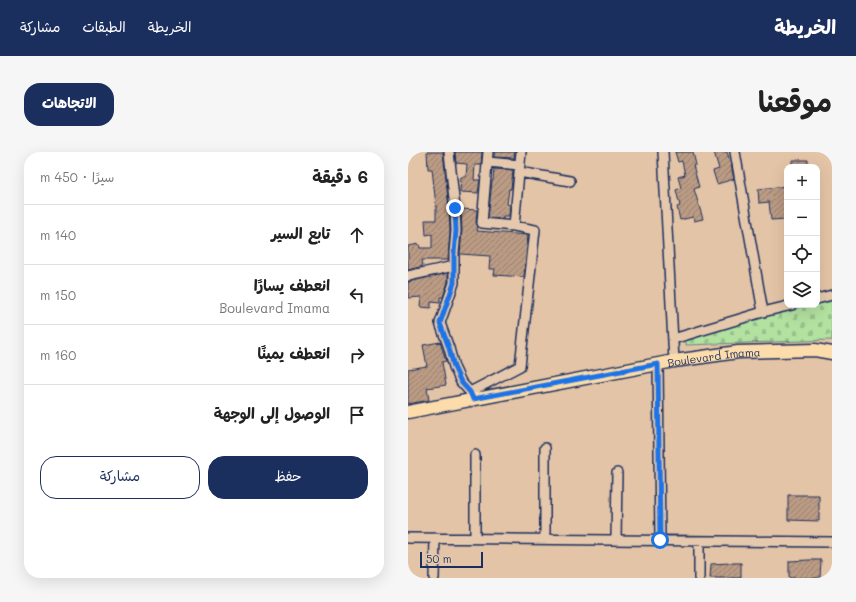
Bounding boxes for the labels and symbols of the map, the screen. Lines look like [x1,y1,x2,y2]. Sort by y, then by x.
route end [446,199,464,217]
street label: Boulevard Imama [666,344,761,370]
route start [651,531,669,549]
scale bar [420,550,483,569]

